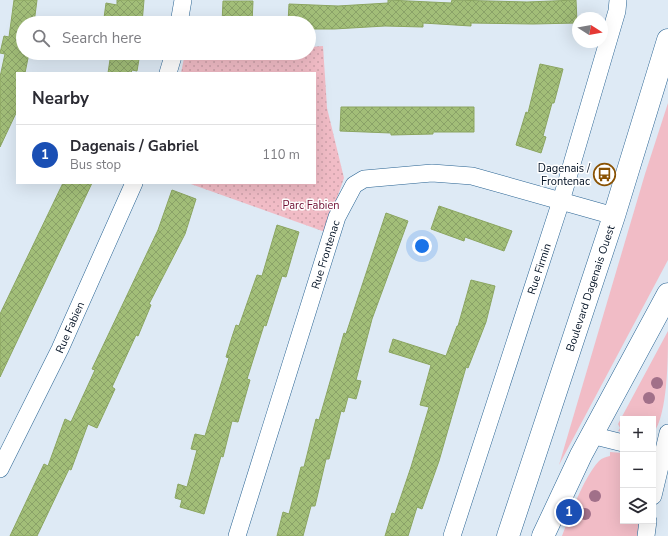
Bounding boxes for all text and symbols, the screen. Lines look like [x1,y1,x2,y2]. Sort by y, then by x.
north arrow [572,12,608,48]
search box [16,16,316,60]
icon: search [30,27,52,49]
text: Search here [62,28,142,48]
text: Nearby [32,87,89,110]
text: Dagenais / Gabriel [70,136,199,156]
text: 1 [41,146,49,164]
text: 110 m [262,146,300,164]
text: Bus stop [70,156,121,174]
place label: Dagenais / Frontenac [538,161,591,189]
bus stop icon: Dagenais / Frontenac [592,161,618,187]
park label: Parc Fabien [282,198,340,213]
street label: Rue Frontenac [307,218,343,291]
street label: Boulevard Dagenais Ouest [562,223,618,353]
your location [412,236,432,256]
street label: Rue Firmin [524,241,554,296]
street label: Rue Fabien [52,299,88,355]
map controls [620,416,656,524]
button: + [620,416,656,452]
button: − [620,452,656,488]
button: layers [620,488,656,524]
pin: 1 [556,497,582,527]

